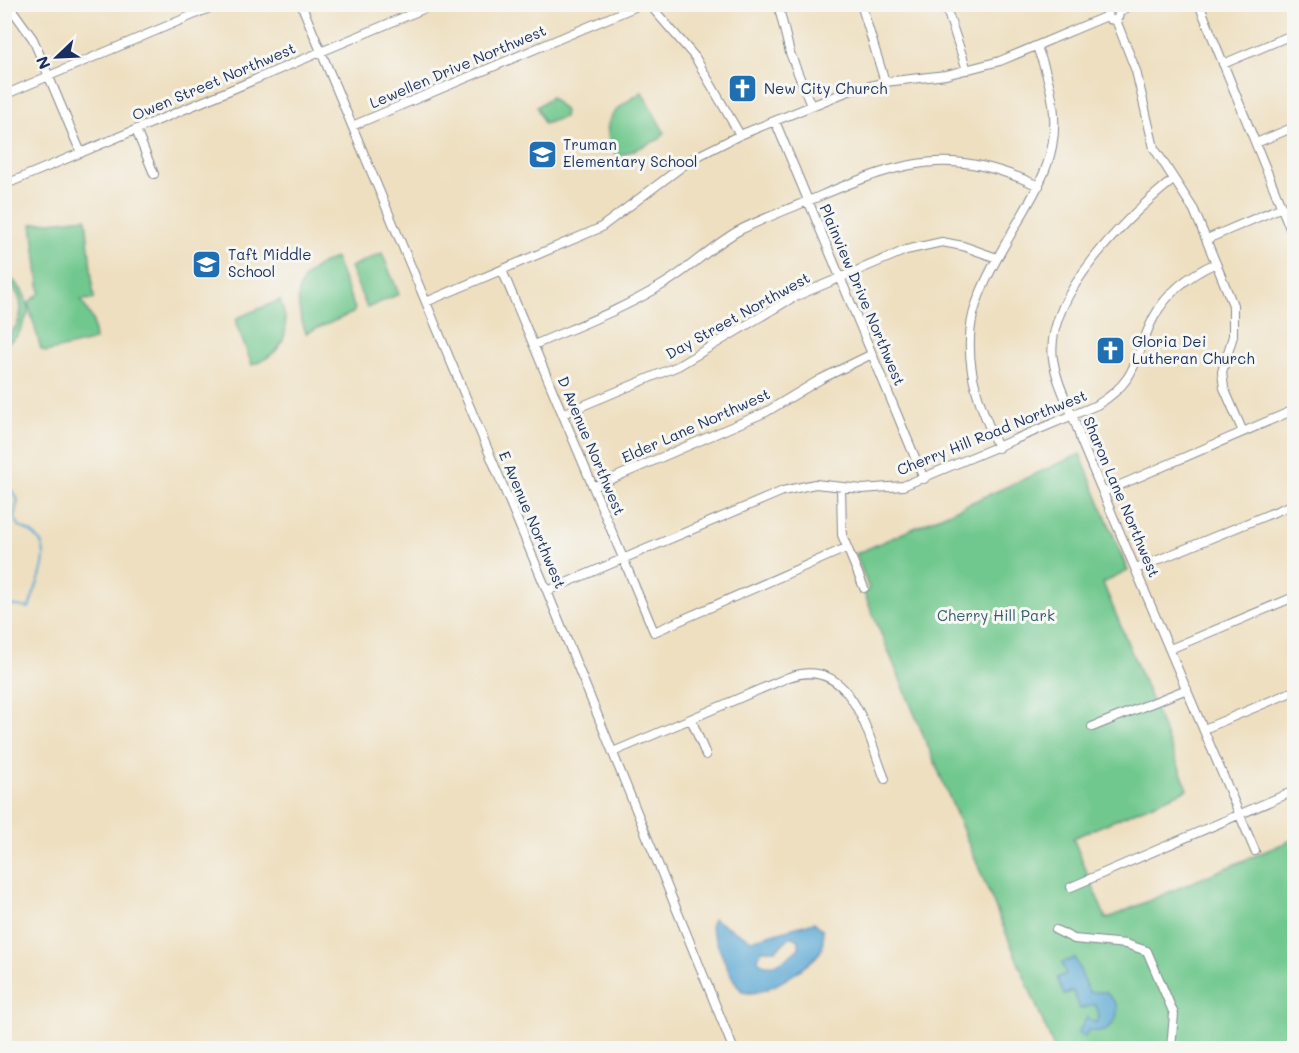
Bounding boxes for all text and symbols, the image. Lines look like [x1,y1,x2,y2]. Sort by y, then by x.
street label: Lewellen Drive Northwest [366,20,549,112]
north arrow [27,27,87,87]
street label: Owen Street Northwest [129,38,298,125]
text: N [31,53,55,73]
church icon: New City Church [727,73,759,105]
place label: New City Church [764,78,888,98]
place label: Truman Elementary School [563,134,698,171]
school or university icon: Truman Elementary School [526,138,558,170]
street label: Plainview Drive Northwest [816,201,910,388]
place label: Taft Middle School [228,244,312,281]
school or university icon: Taft Middle School [191,248,223,280]
street label: Day Street Northwest [662,267,813,363]
place label: Gloria Dei Lutheran Church [1132,331,1255,368]
church icon: Gloria Dei Lutheran Church [1095,335,1127,367]
street label: D Avenue Northwest [554,373,630,518]
street label: Elder Lane Northwest [618,383,773,467]
street label: Cherry Hill Road Northwest [894,385,1090,479]
street label: Sharon Lane Northwest [1079,413,1165,580]
street label: E Avenue Northwest [495,448,571,591]
park label: Cherry Hill Park [937,605,1055,625]

